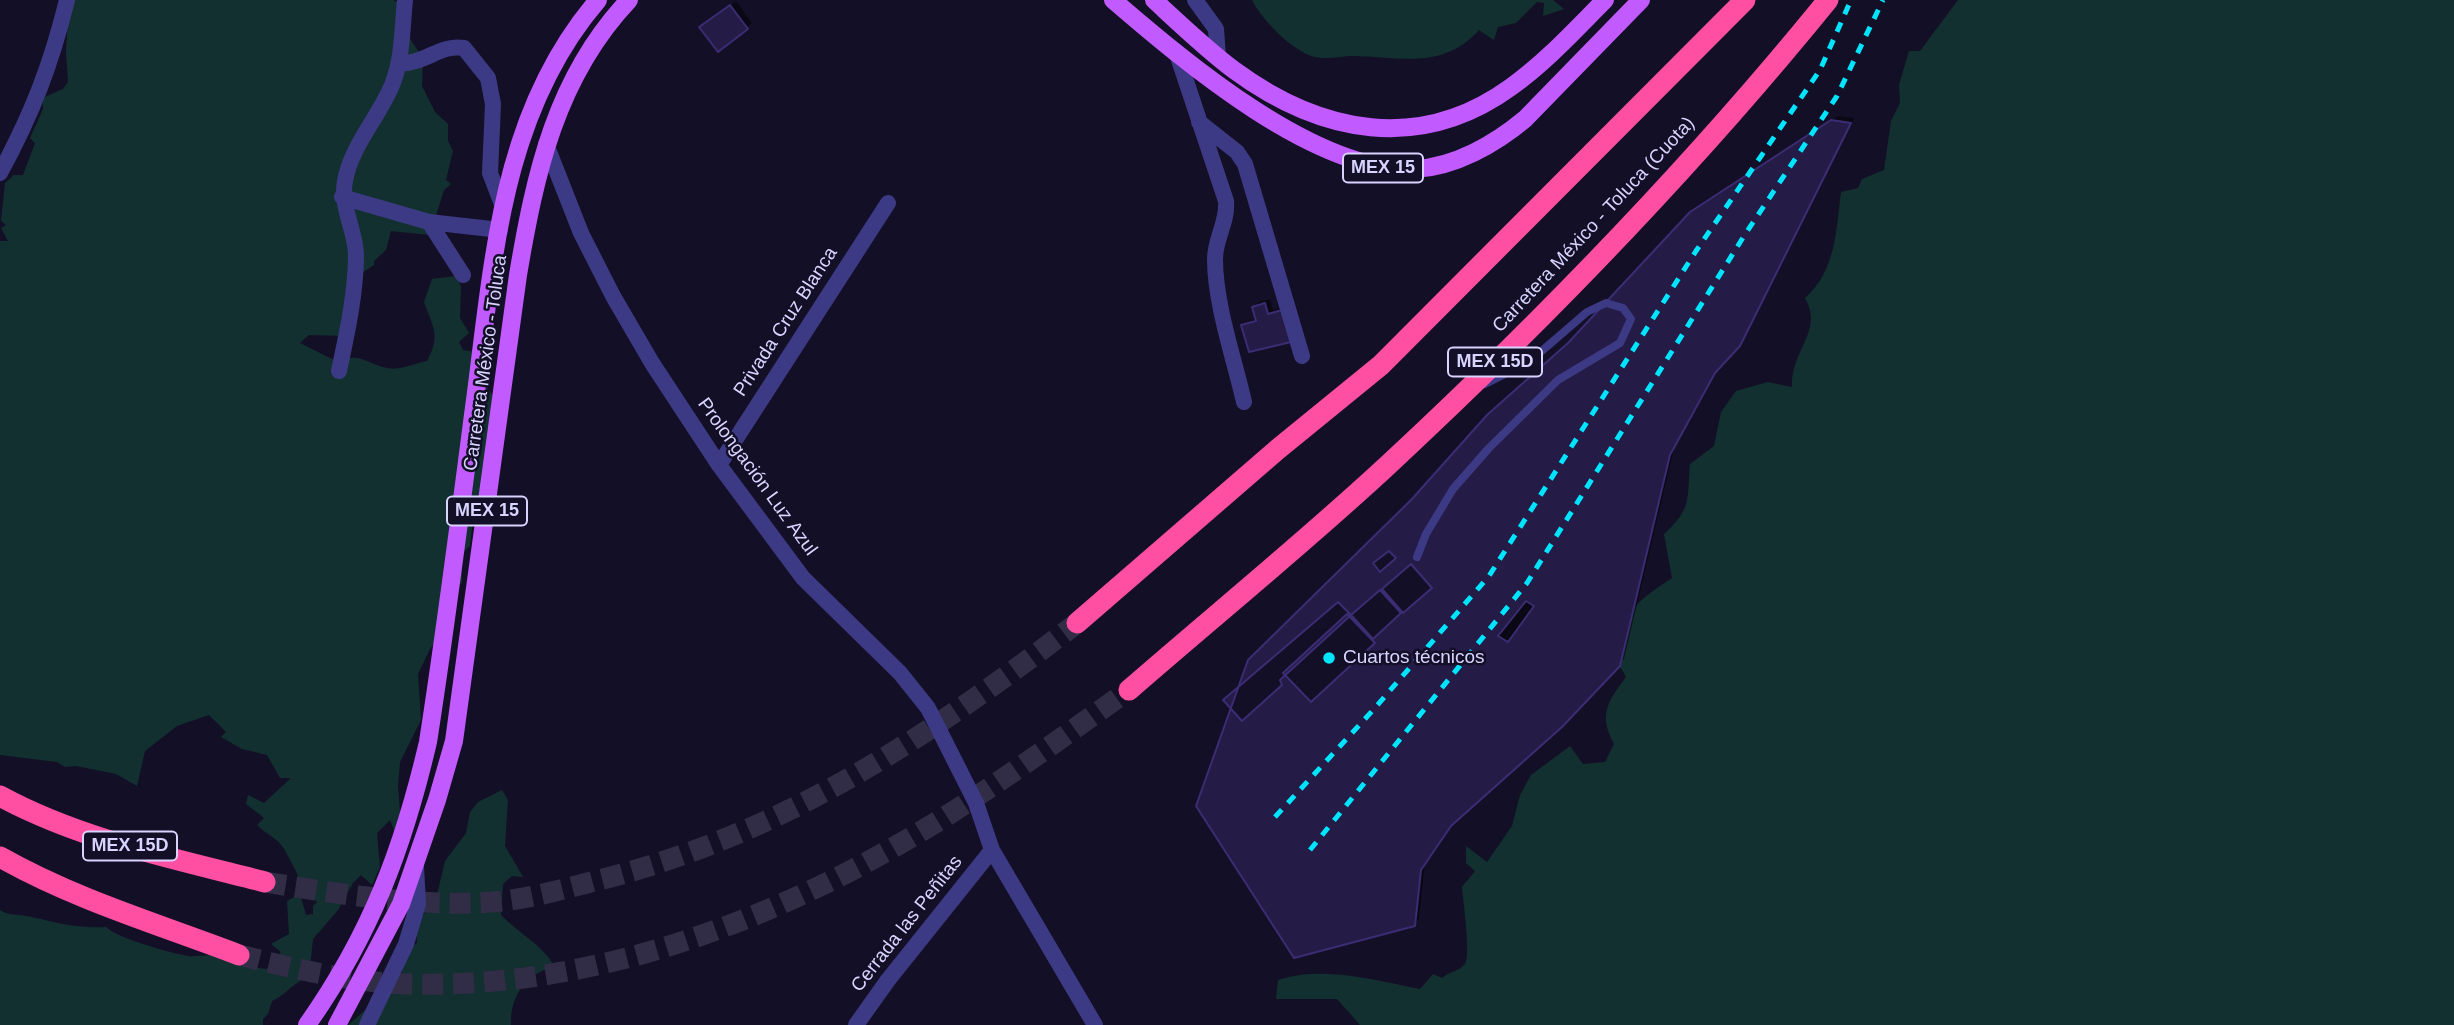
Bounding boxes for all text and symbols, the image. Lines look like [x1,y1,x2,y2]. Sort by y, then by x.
street label: Carretera México - Toluca (Cuota) [1488,113,1700,337]
road number: MEX 15 [1343,154,1423,182]
street label: Privada Cruz Blanca [729,243,843,401]
street label: Carretera México - Toluca [460,254,512,472]
road number: MEX 15D [1448,348,1542,376]
street label: Prolongación Luz Azul [692,394,822,560]
road number: MEX 15 [447,496,527,526]
place label: Cuartos técnicos [1343,647,1485,669]
marker: Cuartos técnicos [1321,650,1337,666]
road number: MEX 15D [83,832,177,860]
street label: Cerrada las Peñitas [847,851,967,997]

